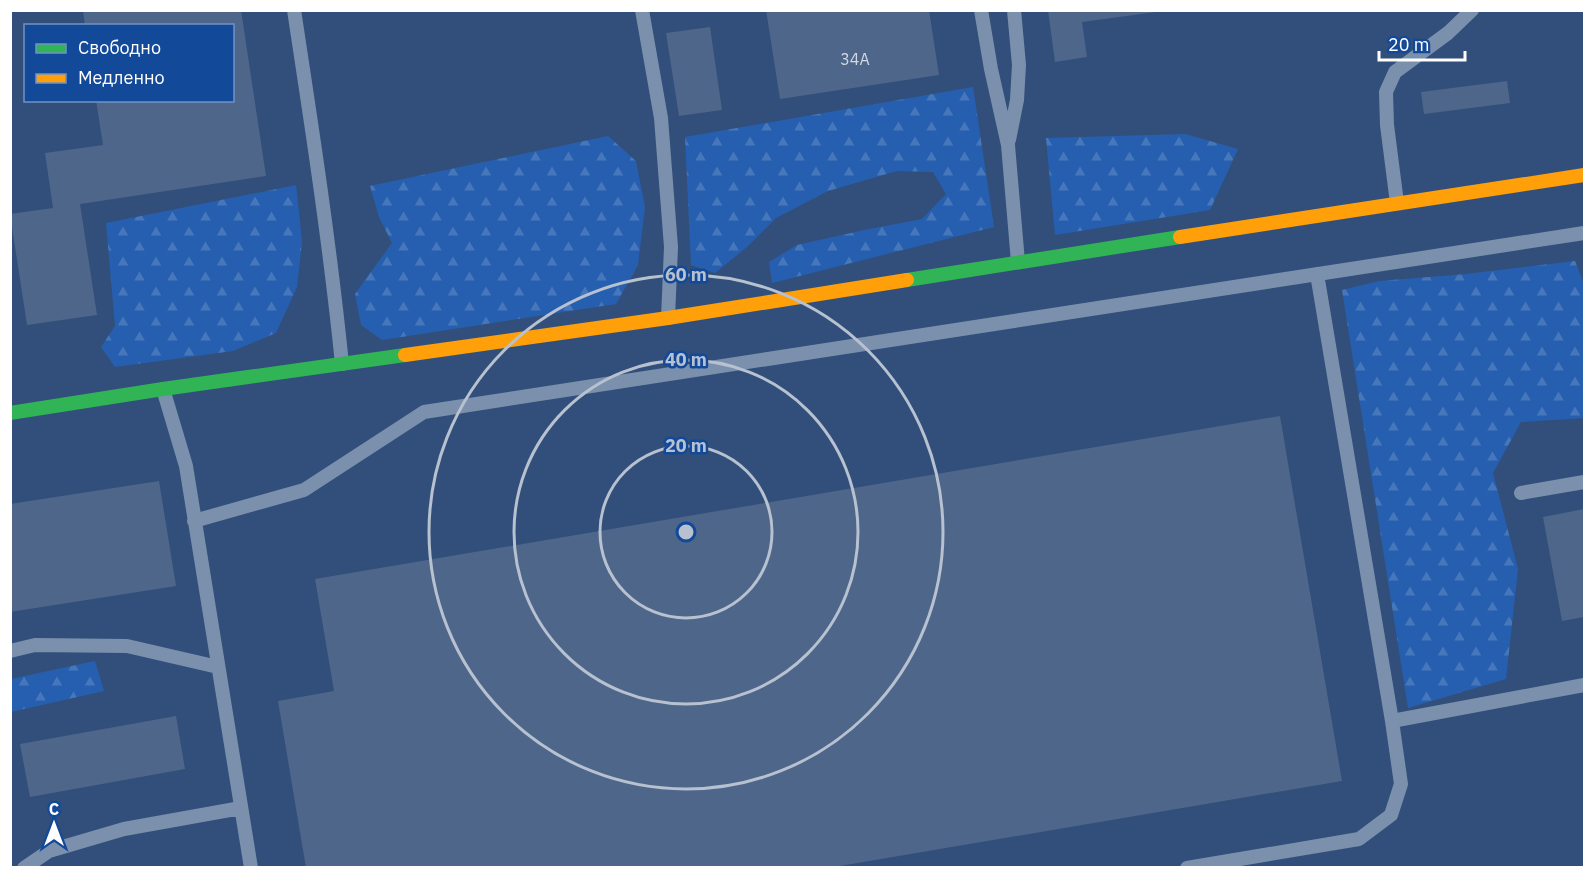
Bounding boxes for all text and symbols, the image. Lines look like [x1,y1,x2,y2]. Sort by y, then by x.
legend [24,24,234,102]
scale bar [1379,24,1464,62]
text: 20 m [1388,33,1430,56]
text: Свободно [78,36,161,59]
house number: 34А [840,49,870,69]
text: Медленно [78,66,165,89]
text: 60 m [665,263,707,286]
text: 40 m [665,348,707,371]
text: 20 m [665,434,707,457]
centre of rings [676,522,696,542]
north arrow [24,794,84,854]
text: С [49,799,59,819]

